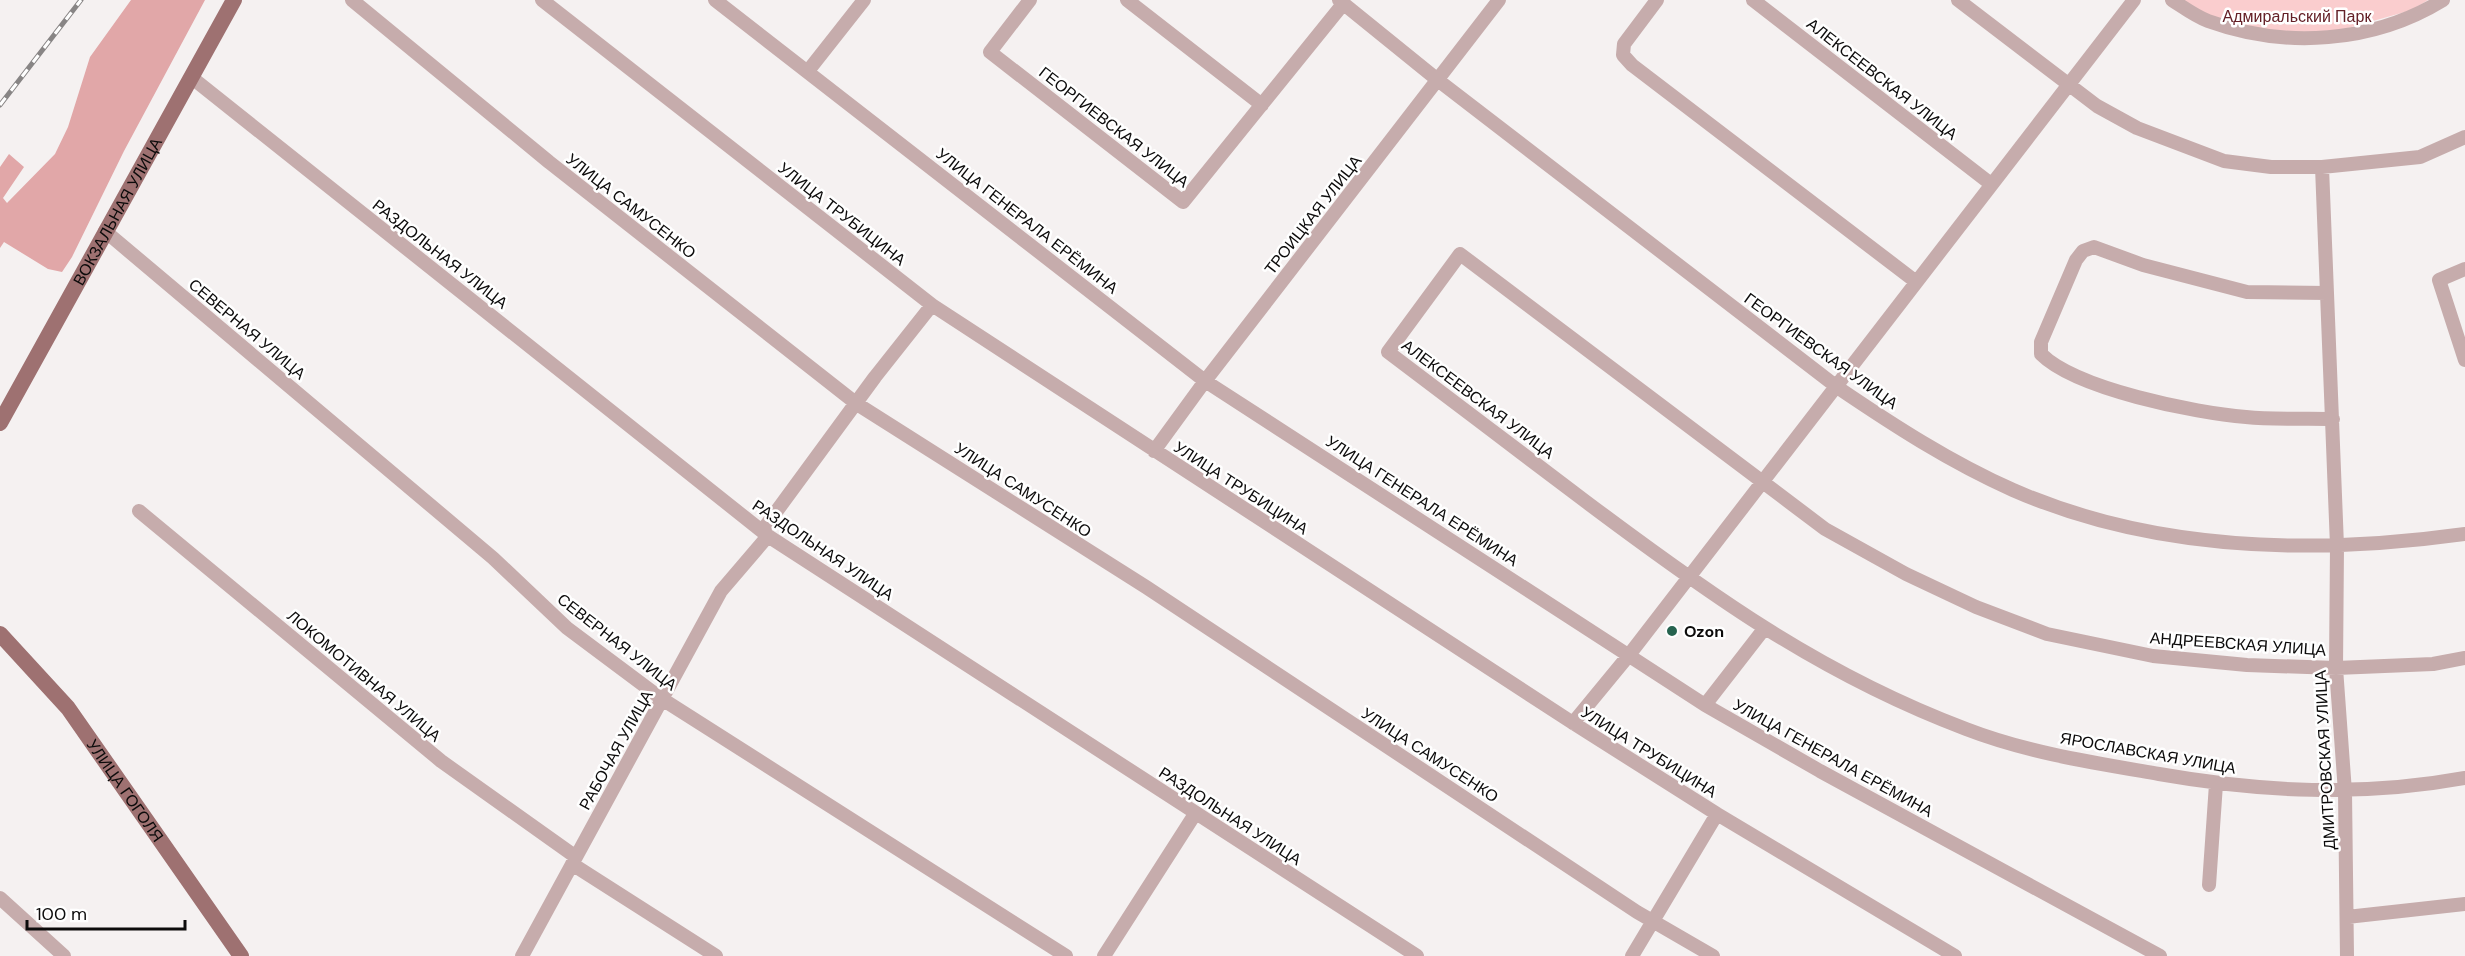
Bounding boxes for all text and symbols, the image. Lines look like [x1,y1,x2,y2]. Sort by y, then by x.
park label: Адмиральский Парк [2223,6,2372,27]
street label: АЛЕКСЕЕВСКАЯ УЛИЦА [1802,14,1962,145]
street label: ГЕОРГИЕВСКАЯ УЛИЦА [1035,62,1194,192]
street label: ВОКЗАЛЬНАЯ УЛИЦА [68,133,167,289]
street label: УЛИЦА ГЕНЕРАЛА ЕРЁМИНА [932,143,1122,299]
street label: УЛИЦА САМУСЕНКО [562,149,700,263]
street label: ТРОИЦКАЯ УЛИЦА [1260,151,1366,279]
street label: УЛИЦА ТРУБИЦИНА [774,158,910,271]
street label: РАЗДОЛЬНАЯ УЛИЦА [368,195,512,314]
street label: СЕВЕРНАЯ УЛИЦА [184,274,310,384]
street label: ГЕОРГИЕВСКАЯ УЛИЦА [1740,288,1902,414]
street label: АЛЕКСЕЕВСКАЯ УЛИЦА [1397,335,1559,464]
street label: УЛИЦА ГЕНЕРАЛА ЕРЁМИНА [1322,431,1522,571]
street label: УЛИЦА ТРУБИЦИНА [1170,437,1313,540]
street label: УЛИЦА САМУСЕНКО [951,438,1095,542]
street label: РАЗДОЛЬНАЯ УЛИЦА [748,495,898,605]
street label: СЕВЕРНАЯ УЛИЦА [553,589,681,696]
street label: ЛОКОМОТИВНАЯ УЛИЦА [283,605,445,747]
place label: Ozon [1684,621,1724,642]
marker: Ozon [1665,624,1679,638]
street label: АНДРЕЕВСКАЯ УЛИЦА [2149,627,2327,661]
street label: ДМИТРОВСКАЯ УЛИЦА [2310,669,2340,850]
street label: РАБОЧАЯ УЛИЦА [574,686,658,814]
street label: УЛИЦА ГЕНЕРАЛА ЕРЁМИНА [1729,694,1937,822]
street label: УЛИЦА ТРУБИЦИНА [1577,702,1721,802]
street label: УЛИЦА САМУСЕНКО [1358,703,1502,807]
street label: ЯРОСЛАВСКАЯ УЛИЦА [2058,727,2238,779]
street label: УЛИЦА ГОГОЛЯ [82,735,169,846]
street label: РАЗДОЛЬНАЯ УЛИЦА [1155,762,1306,870]
scale bar [27,893,184,931]
text: 100 m [36,902,87,926]

